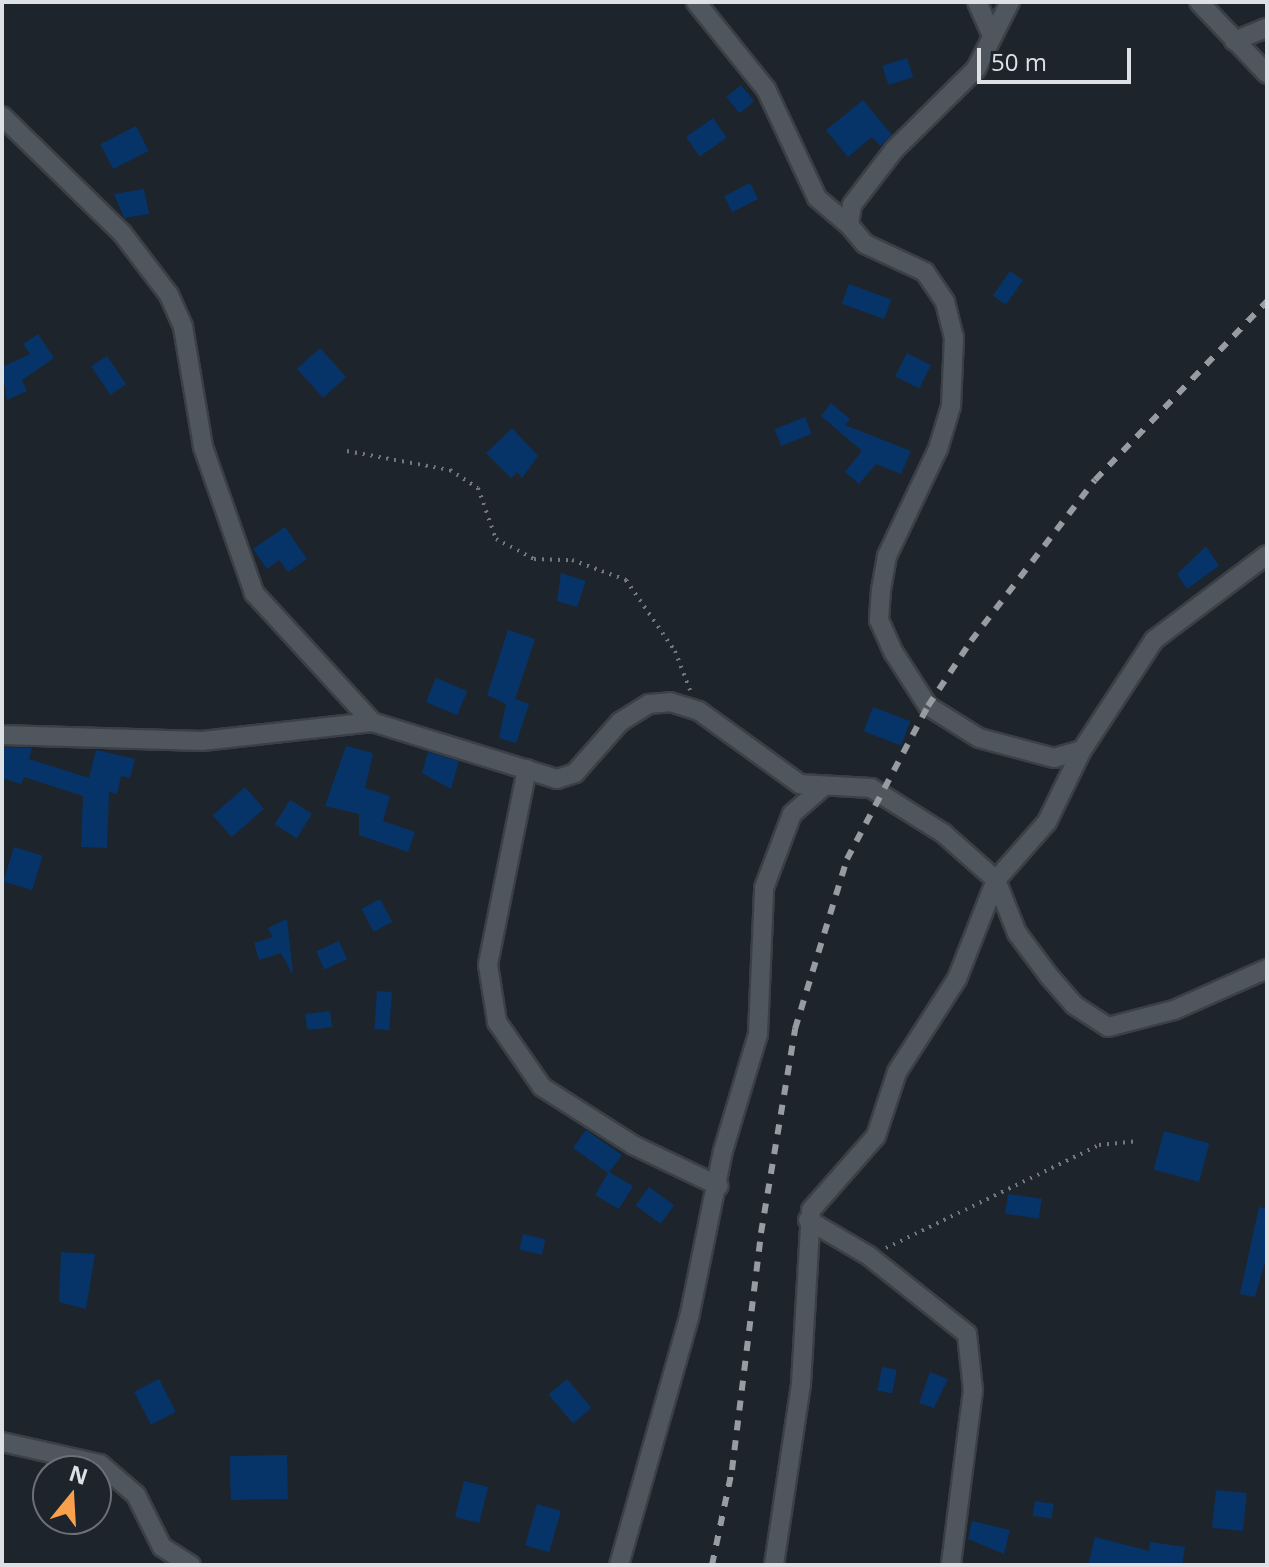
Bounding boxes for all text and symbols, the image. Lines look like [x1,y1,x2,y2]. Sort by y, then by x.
scale bar [981,32,1135,82]
text: 50 m [991,45,1047,78]
north arrow [32,1455,112,1535]
text: N [66,1457,92,1491]

